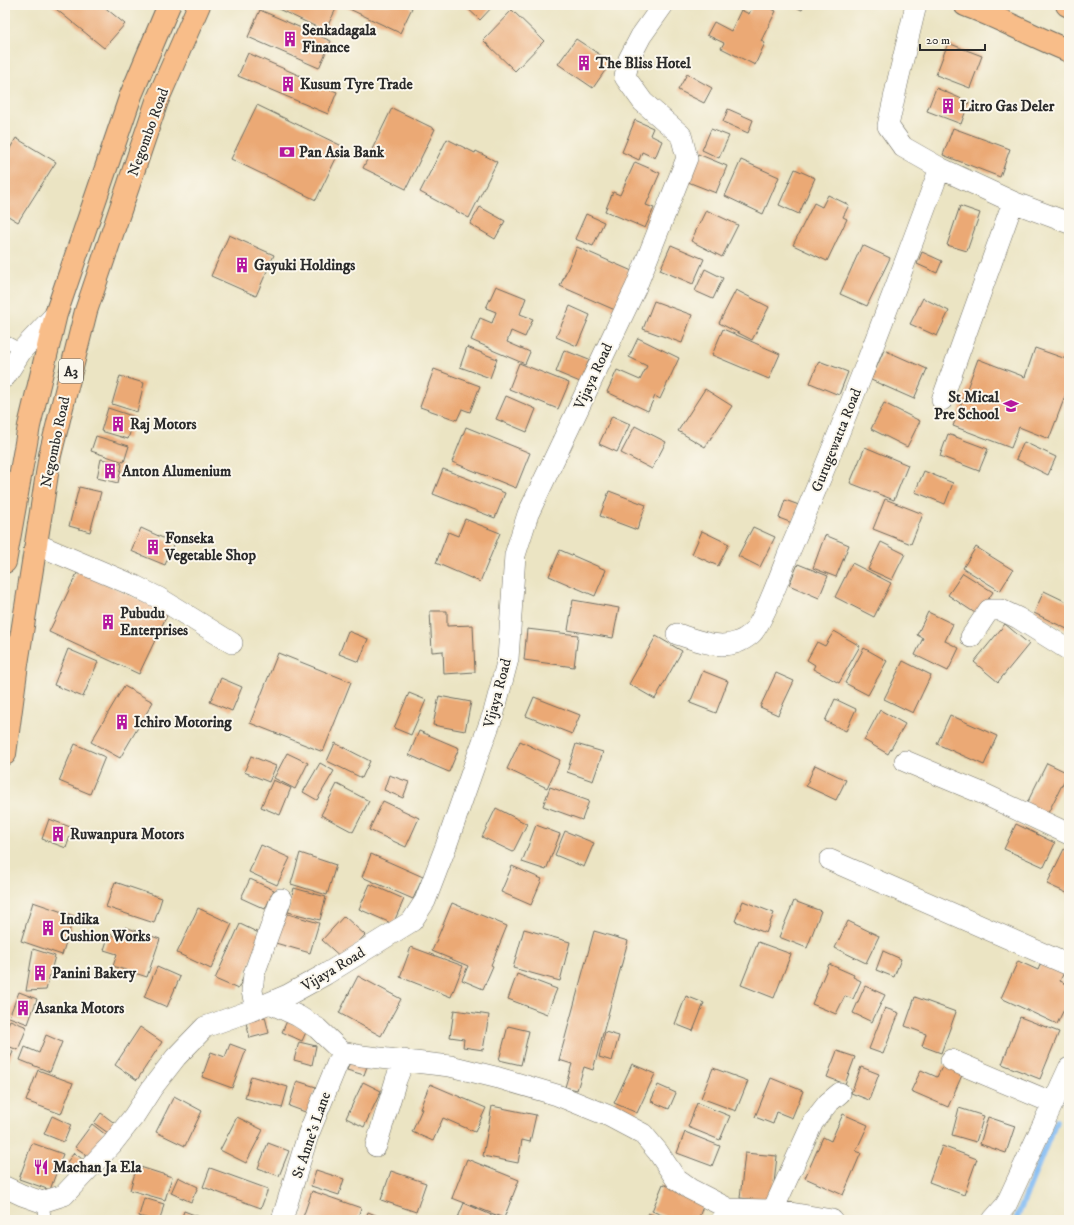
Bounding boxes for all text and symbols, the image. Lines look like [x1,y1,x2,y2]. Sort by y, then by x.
place label: Senkadagala Finance [302,21,377,57]
scale bar [920,26,985,52]
building icon: Senkadagala Finance [281,30,299,48]
text: 20 m [926,33,950,48]
building icon: The Bliss Hotel [575,54,593,72]
place label: The Bliss Hotel [595,54,691,73]
building icon: Kusum Tyre Trade [279,75,297,93]
place label: Kusum Tyre Trade [300,75,413,94]
street label: Negombo Road [124,85,173,179]
building icon: Litro Gas Deler [939,97,957,115]
place label: Litro Gas Deler [960,97,1055,116]
bank icon: Pan Asia Bank [278,143,296,161]
place label: Pan Asia Bank [299,143,385,162]
building icon: Gayuki Holdings [233,256,251,274]
place label: Gayuki Holdings [254,256,355,275]
street label: Vijaya Road [569,340,617,413]
road number: A3 [59,359,83,383]
street label: Gurugewatta Road [807,385,866,495]
place label: St Mical Pre School [934,388,999,424]
street label: Negombo Road [37,394,75,489]
school or university icon: St Mical Pre School [1002,397,1020,415]
building icon: Raj Motors [109,415,127,433]
place label: Raj Motors [130,415,197,434]
building icon: Anton Alumenium [101,462,119,480]
place label: Anton Alumenium [121,462,232,481]
place label: Fonseka Vegetable Shop [164,529,256,565]
building icon: Fonseka Vegetable Shop [144,538,162,556]
place label: Pubudu Enterprises [120,604,188,640]
building icon: Pubudu Enterprises [99,613,117,631]
street label: Vijaya Road [479,656,516,731]
building icon: Ichiro Motoring [113,713,131,731]
place label: Ichiro Motoring [134,713,232,732]
building icon: Ruwanpura Motors [49,825,67,843]
place label: Ruwanpura Motors [70,825,184,844]
place label: Indika Cushion Works [60,910,151,946]
building icon: Indika Cushion Works [39,919,57,937]
street label: Vijaya Road [297,943,369,996]
building icon: Panini Bakery [31,964,49,982]
place label: Panini Bakery [52,964,137,983]
building icon: Asanka Motors [14,999,32,1017]
place label: Asanka Motors [34,999,124,1018]
street label: St Anne's Lane [288,1089,335,1181]
restaurant icon: Machan Ja Ela [32,1158,50,1176]
place label: Machan Ja Ela [53,1158,142,1177]

